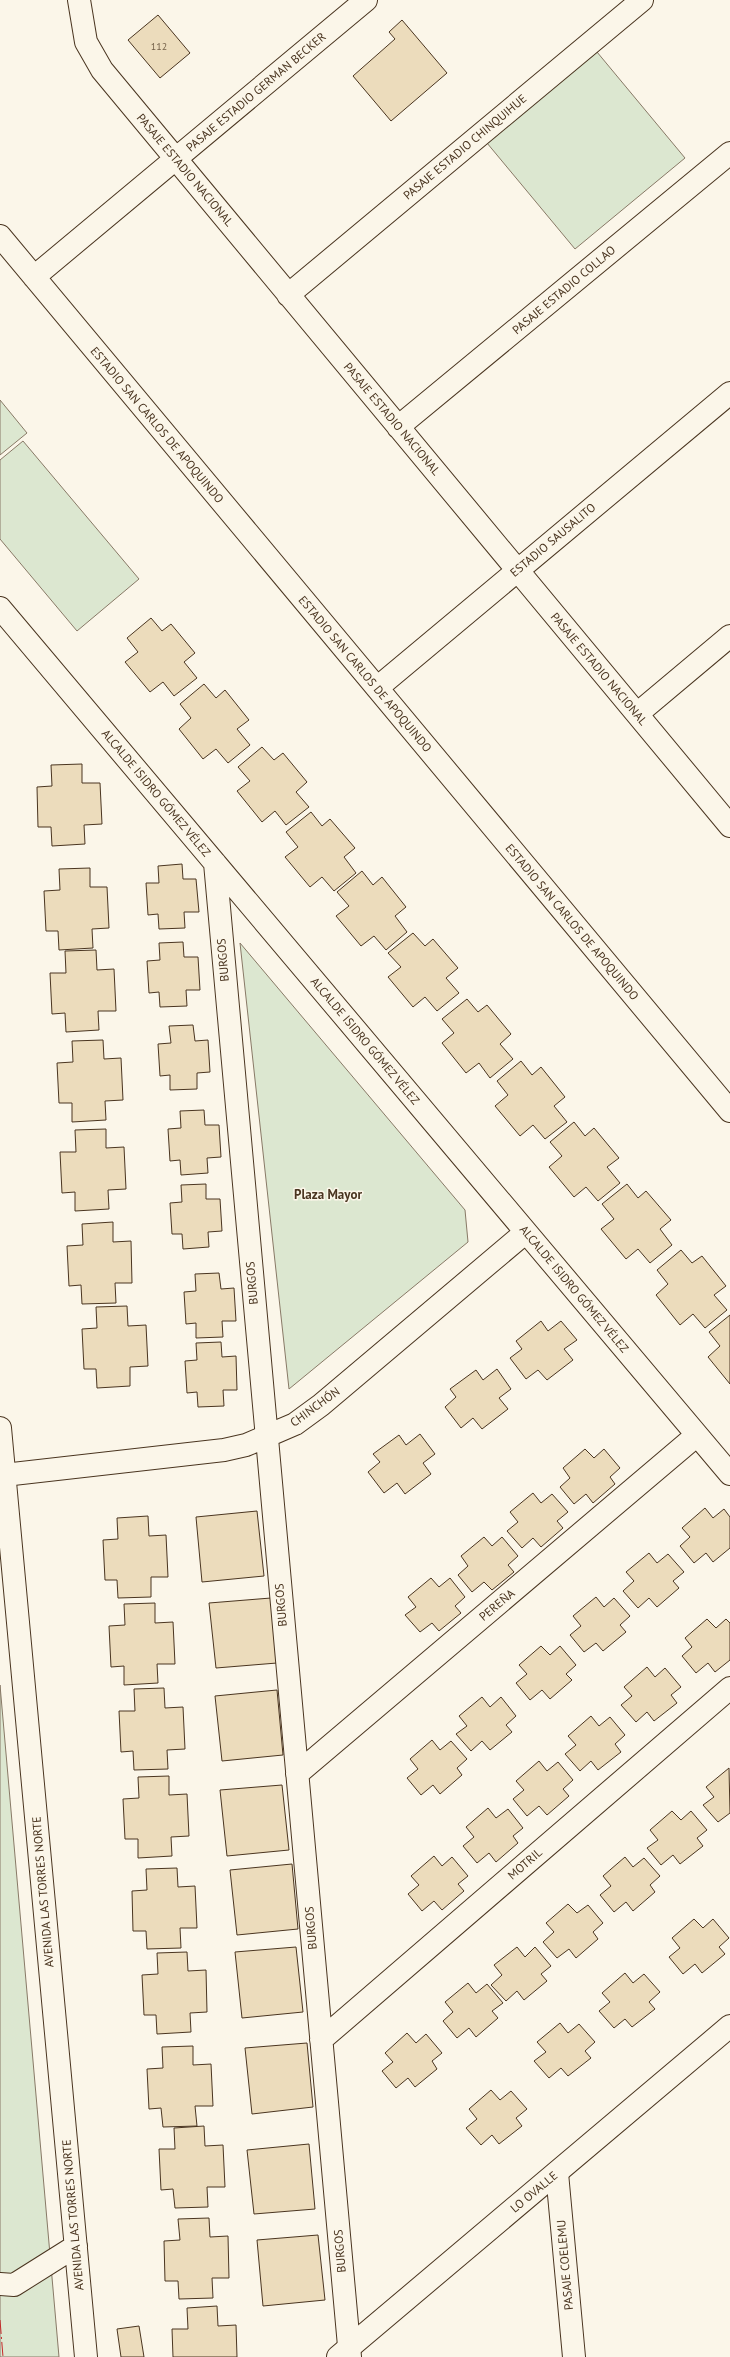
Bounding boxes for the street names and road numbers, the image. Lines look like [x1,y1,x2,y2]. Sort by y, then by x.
street label: PASAJE ESTADIO GERMAN BECKER [183,29,329,155]
street label: PASAJE ESTADIO CHINQUIHUE [400,91,529,203]
street label: PASAJE ESTADIO NACIONAL [134,110,237,229]
street label: PASAJE ESTADIO COLLAO [509,242,618,337]
street label: ESTADIO SAN CARLOS DE APOQUINDO [88,343,227,506]
street label: PASAJE ESTADIO NACIONAL [341,359,444,478]
street label: ESTADIO SAUSALITO [507,499,598,580]
street label: ESTADIO SAN CARLOS DE APOQUINDO [296,592,435,755]
street label: PASAJE ESTADIO NACIONAL [548,609,651,728]
street label: ALCALDE ISIDRO GÓMEZ VÉLEZ [99,726,214,860]
street label: ESTADIO SAN CARLOS DE APOQUINDO [503,840,642,1003]
street label: BURGOS [213,938,232,982]
street label: ALCALDE ISIDRO GÓMEZ VÉLEZ [308,974,423,1108]
street label: ALCALDE ISIDRO GÓMEZ VÉLEZ [517,1222,632,1356]
street label: BURGOS [242,1261,261,1305]
street label: CHINCHÓN [287,1384,342,1430]
street label: BURGOS [271,1583,290,1627]
street label: PEREÑA [476,1585,518,1624]
street label: AVENIDA LAS TORRES NORTE [28,1816,57,1968]
street label: MOTRIL [504,1845,545,1883]
street label: BURGOS [301,1906,320,1950]
street label: AVENIDA LAS TORRES NORTE [58,2139,87,2291]
street label: LO OVALLE [507,2168,560,2216]
street label: PASAJE COELEMU [553,2219,576,2311]
street label: BURGOS [330,2229,349,2273]

